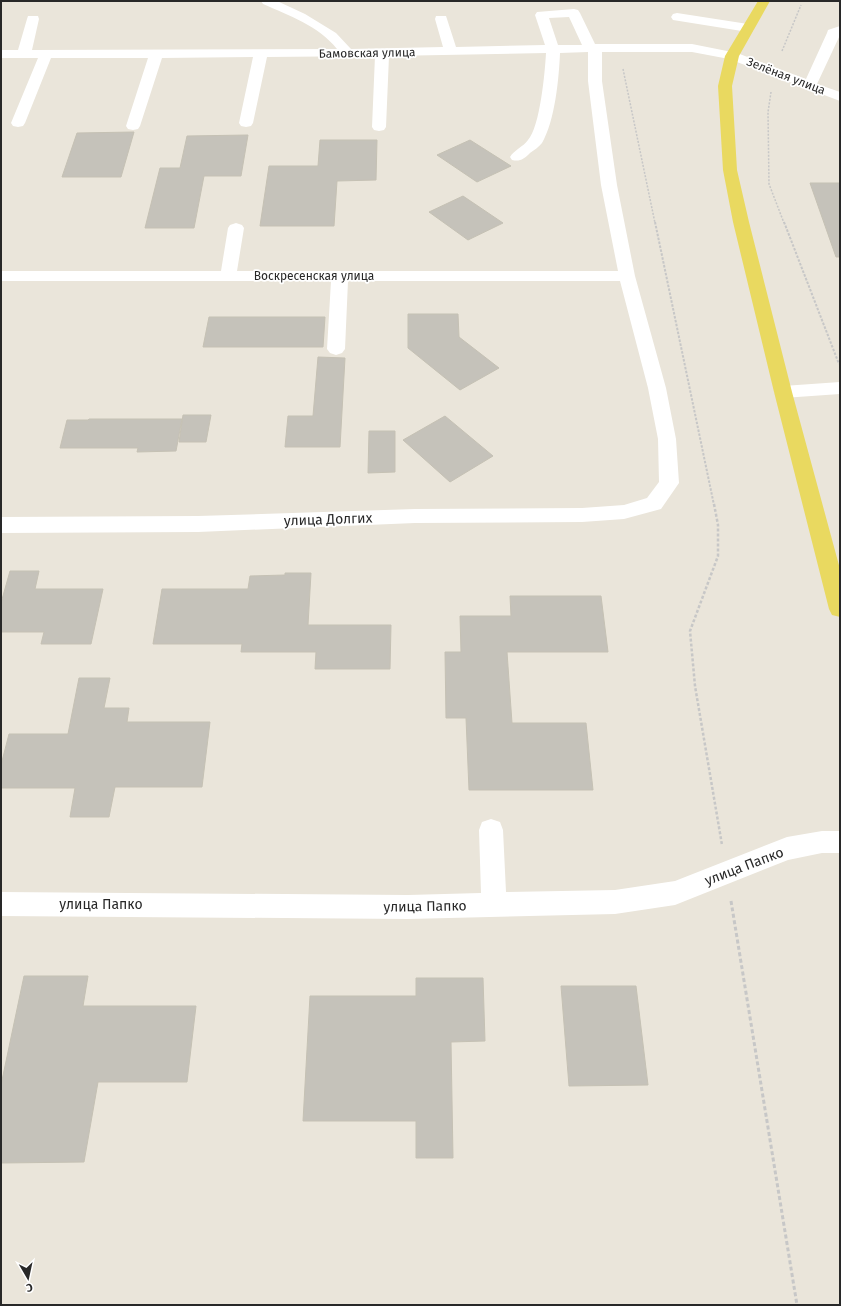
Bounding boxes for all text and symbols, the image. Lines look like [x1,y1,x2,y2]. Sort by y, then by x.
street label: Бамовская улица [318,45,416,61]
street label: Зелёная улица [745,55,827,97]
street label: Воскресенская улица [254,269,374,283]
street label: улица Долгих [283,509,373,530]
street label: улица Папко [702,844,786,889]
street label: улица Папко [59,896,143,913]
street label: улица Папко [383,897,467,916]
north arrow [8,1258,48,1298]
text: С [25,1280,34,1294]

